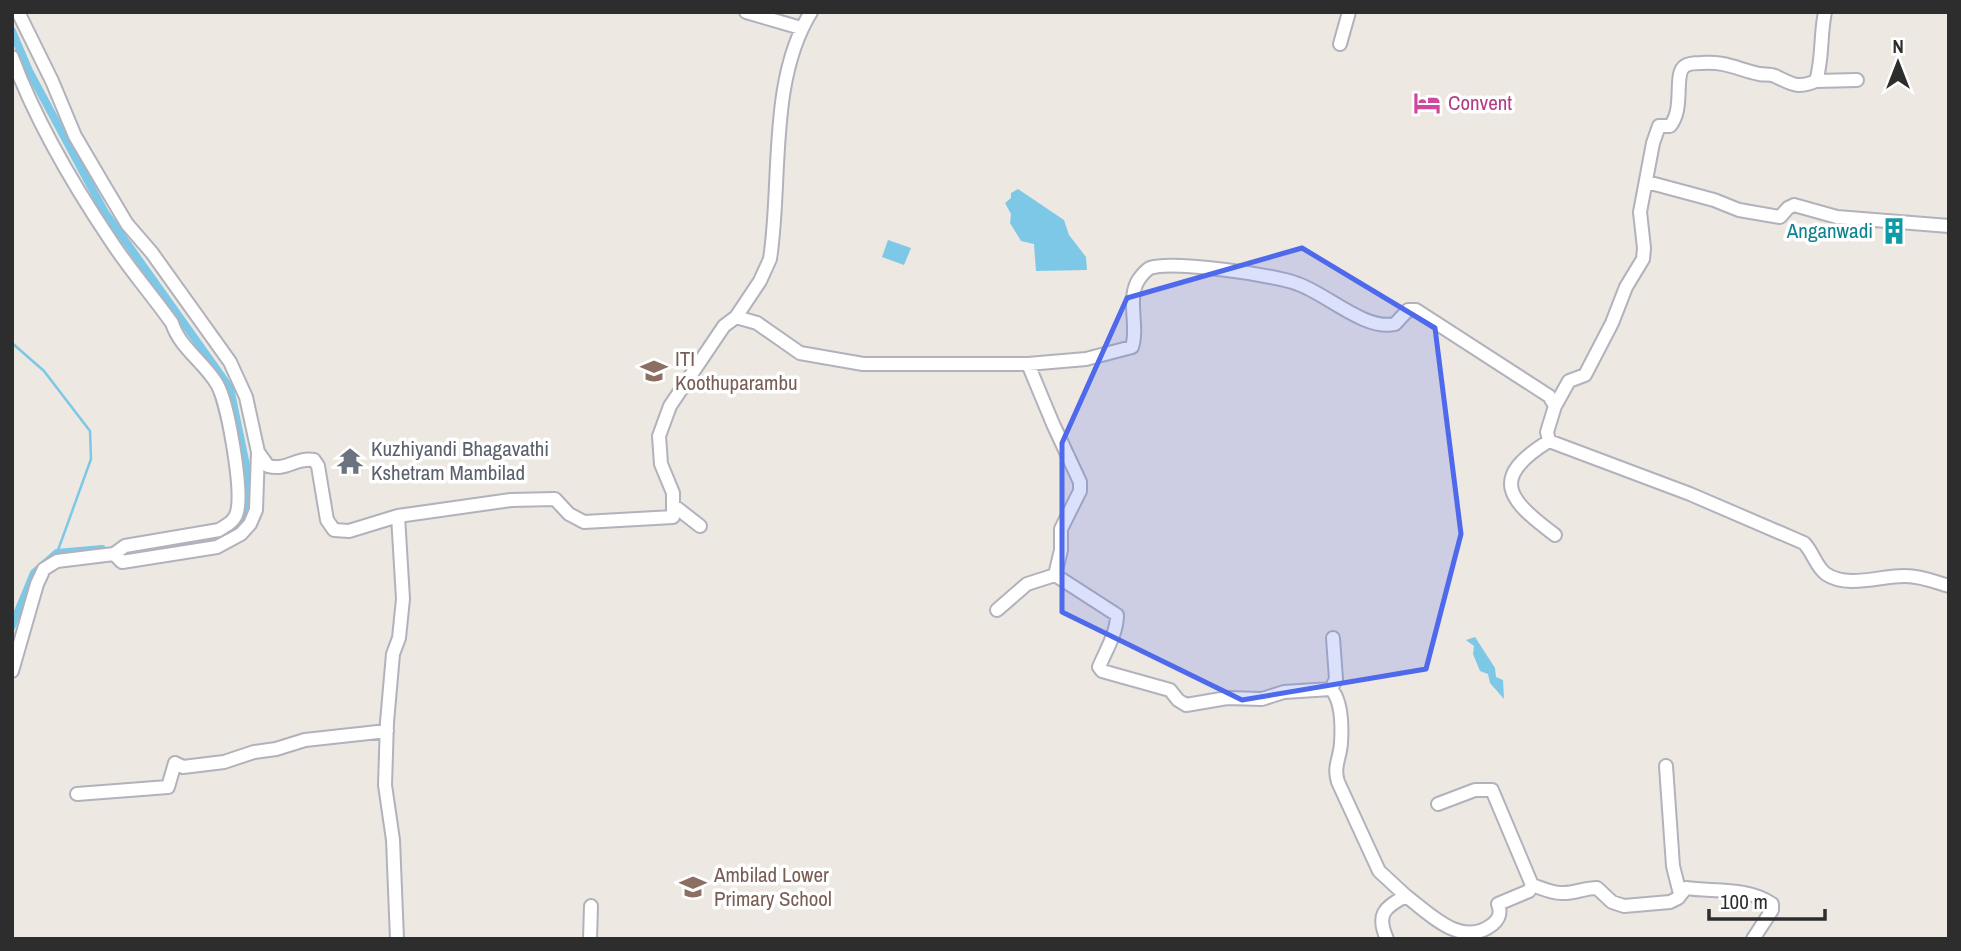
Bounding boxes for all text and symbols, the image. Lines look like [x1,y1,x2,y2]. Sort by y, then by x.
north arrow [1863,28,1933,98]
text: N [1892,33,1904,59]
hotel icon: Convent [1412,88,1442,118]
place label: Convent [1448,88,1512,117]
place label: Anganwadi [1786,216,1873,245]
building icon: Anganwadi [1879,216,1909,246]
place label: ITI Koothuparambu [675,344,798,397]
school or university icon: ITI Koothuparambu [639,356,669,386]
place label: Kuzhiyandi Bhagavathi Kshetram Mambilad [371,434,549,487]
temple icon: Kuzhiyandi Bhagavathi Kshetram Mambilad [335,446,365,476]
place label: Ambilad Lower Primary School [713,860,832,913]
school or university icon: Ambilad Lower Primary School [678,872,708,902]
scale bar [1709,878,1825,922]
text: 100 m [1720,887,1768,916]

